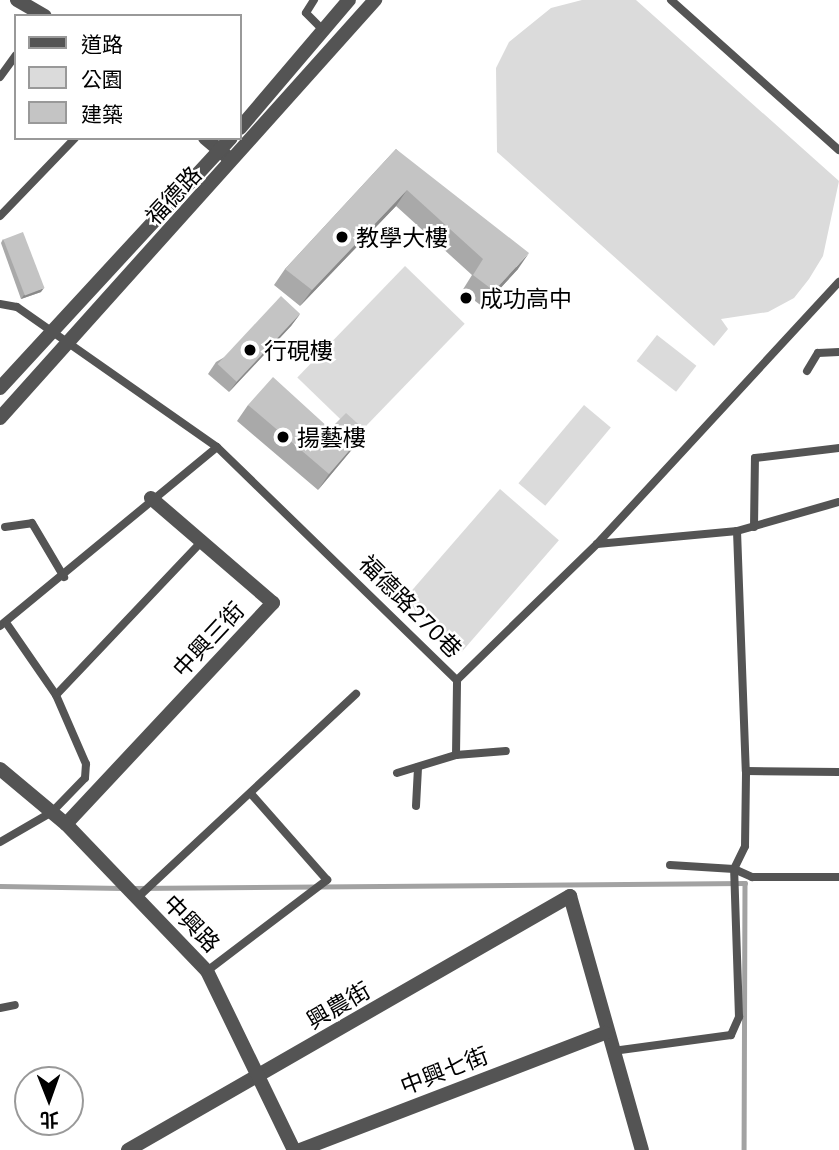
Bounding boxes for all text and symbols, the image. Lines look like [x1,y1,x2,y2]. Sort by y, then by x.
legend [14,14,242,140]
text: 道路 [81,30,123,58]
text: 公園 [81,65,123,93]
text: 建築 [81,100,123,128]
street label: 福德路 [139,160,207,230]
place label: 教學大樓 [356,223,448,251]
marker: 教學大樓 [334,229,350,245]
place label: 成功高中 [480,284,572,312]
marker: 成功高中 [458,290,474,306]
place label: 行硯樓 [264,336,333,364]
marker: 行硯樓 [242,342,258,358]
place label: 揚藝樓 [297,423,366,451]
marker: 揚藝樓 [275,429,291,445]
street label: 福德路270巷 [354,549,468,663]
street label: 中興三街 [167,596,249,682]
street label: 中興路 [158,889,226,957]
street label: 興農街 [301,976,375,1034]
street label: 中興七街 [396,1041,492,1099]
north arrow [14,1066,84,1136]
text: 北 [40,1108,59,1132]

